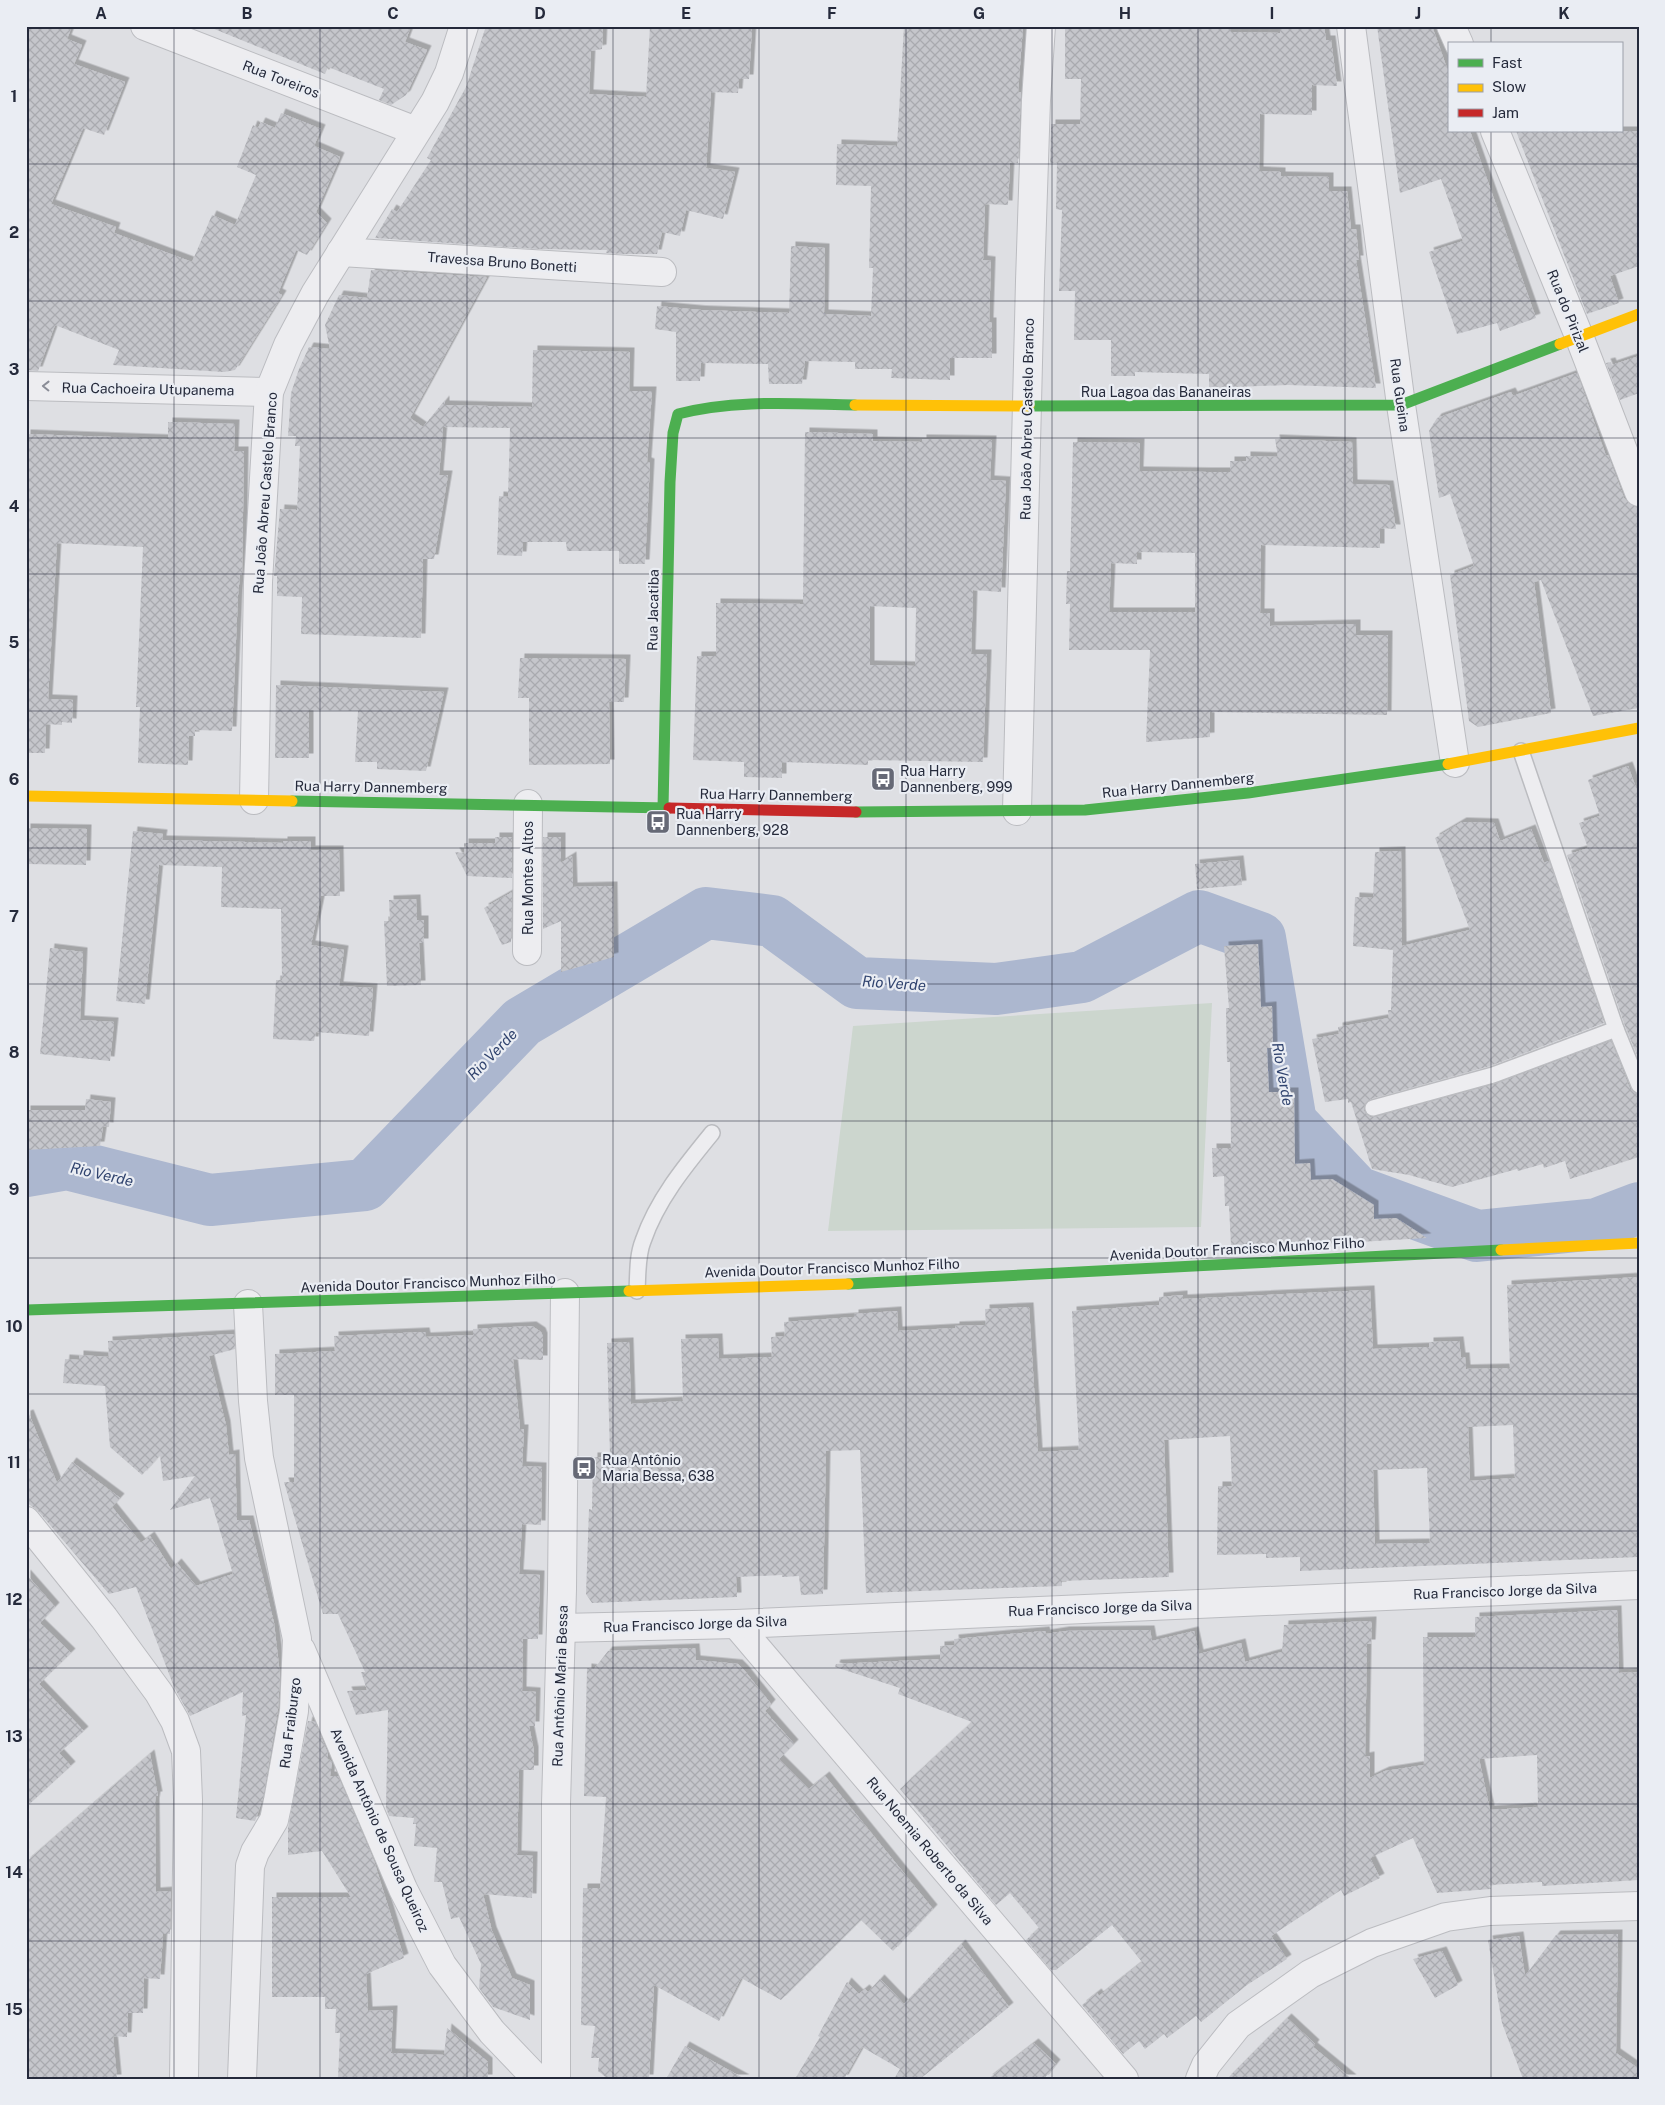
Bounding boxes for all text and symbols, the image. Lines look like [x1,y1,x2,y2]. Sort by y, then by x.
text: A [95,4,107,23]
text: B [242,4,253,23]
text: C [387,4,399,23]
text: D [534,4,546,23]
text: E [681,4,691,23]
text: F [827,4,837,23]
text: G [973,4,985,23]
text: H [1119,4,1131,23]
text: I [1270,4,1274,23]
text: J [1415,4,1421,23]
text: K [1558,4,1570,23]
legend [1448,42,1622,132]
text: Fast [1492,54,1522,71]
street label: Rua Toreiros [240,57,322,101]
text: Slow [1492,78,1527,95]
text: 1 [11,87,17,106]
text: Jam [1492,104,1519,121]
text: 2 [9,223,19,242]
street label: Travessa Bruno Bonetti [427,249,577,275]
street label: Rua do Pirizal [1544,267,1592,355]
street label: Rua João Abreu Castelo Branco [1017,318,1037,520]
street label: Rua Gueina [1387,357,1413,433]
text: 3 [9,360,19,379]
street label: Rua Cachoeira Utupanema [62,379,234,399]
one-way arrow [41,381,49,392]
street label: Rua Lagoa das Bananeiras [1081,384,1251,400]
street label: Rua João Abreu Castelo Branco [250,391,280,594]
text: 4 [9,497,20,516]
street label: Rua Jacatiba [644,569,662,651]
text: 5 [9,633,20,652]
place label: Rua Harry Dannenberg, 999 [900,763,1013,795]
bus stop icon: Rua Harry Dannenberg, 999 [870,766,896,792]
street label: Rua Harry Dannemberg [1101,769,1255,801]
text: 6 [9,770,19,789]
street label: Rua Harry Dannemberg [294,778,448,796]
street label: Rua Harry Dannemberg [699,786,853,804]
place label: Rua Harry Dannenberg, 928 [676,806,789,838]
bus stop icon: Rua Harry Dannenberg, 928 [645,809,671,835]
street label: Rua Montes Altos [520,821,536,935]
text: 7 [9,907,19,926]
water label: Rio Verde [861,972,927,994]
water label: Rio Verde [464,1025,520,1083]
water label: Rio Verde [1269,1041,1297,1107]
text: 8 [9,1043,20,1062]
water label: Rio Verde [69,1159,135,1189]
text: 9 [9,1180,19,1199]
street label: Avenida Doutor Francisco Munhoz Filho [1109,1234,1365,1264]
street label: Avenida Doutor Francisco Munhoz Filho [704,1256,960,1280]
street label: Avenida Doutor Francisco Munhoz Filho [300,1271,556,1295]
text: 10 [5,1317,23,1336]
place label: Rua Antônio Maria Bessa, 638 [602,1452,715,1484]
text: 11 [7,1453,21,1472]
bus stop icon: Rua Antônio Maria Bessa, 638 [571,1455,597,1481]
street label: Rua Francisco Jorge da Silva [1413,1580,1597,1602]
text: 12 [5,1590,23,1609]
street label: Rua Francisco Jorge da Silva [1008,1597,1192,1619]
street label: Rua Antônio Maria Bessa [549,1605,571,1767]
street label: Rua Francisco Jorge da Silva [603,1613,787,1635]
street label: Rua Fraiburgo [276,1676,304,1769]
street label: Avenida Antônio de Sousa Queiroz [328,1726,432,1935]
text: 13 [5,1727,23,1746]
street label: Rua Noemia Roberto da Silva [864,1774,996,1928]
text: 14 [5,1863,23,1882]
text: 15 [5,2000,23,2019]

